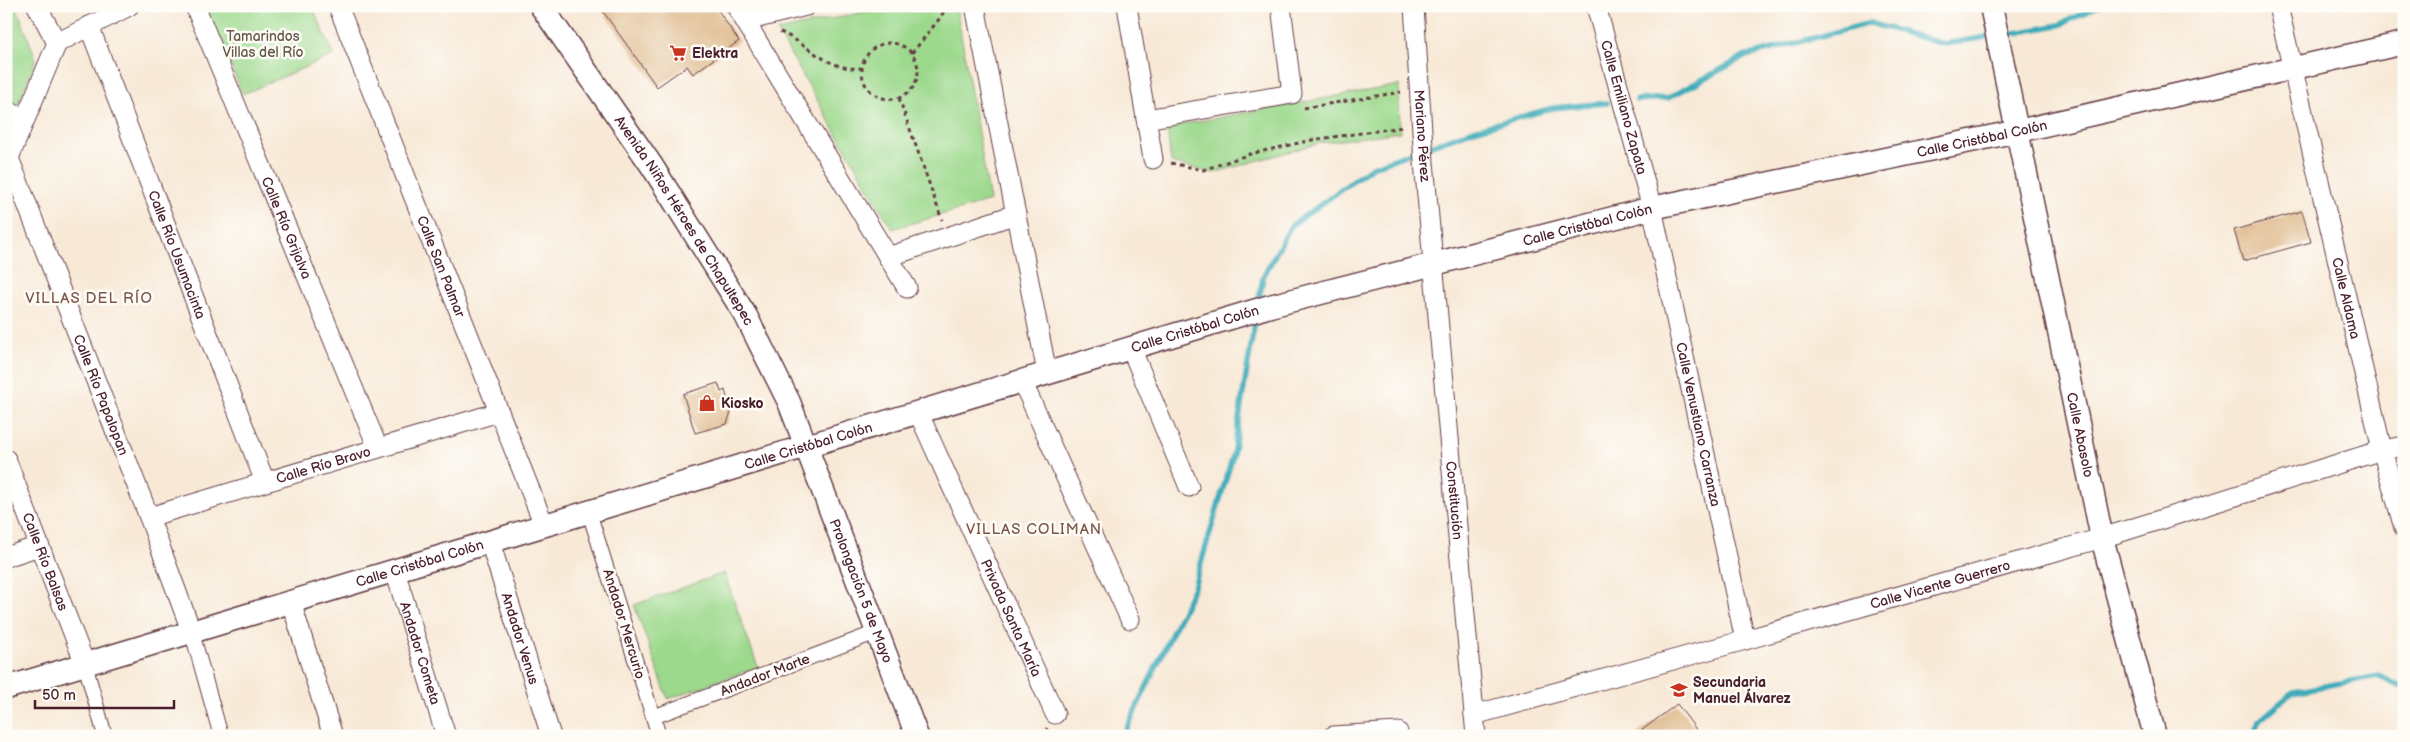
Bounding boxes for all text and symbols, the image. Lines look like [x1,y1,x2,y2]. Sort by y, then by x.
park label: Tamarindos Villas del Río [222,28,304,61]
street label: Calle Emiliano Zapata [1597,38,1651,176]
supermarket icon: Elektra [668,43,688,63]
place label: Elektra [692,45,738,62]
street label: Mariano Pérez [1411,89,1434,183]
street label: Avenida Niños Héroes de Chapultepec [611,112,758,328]
street label: Calle Cristóbal Colón [1915,116,2049,161]
street label: Calle Río Grijalva [258,174,316,281]
street label: Calle Río Usumacinta [145,188,210,321]
street label: Calle Cristóbal Colón [1521,200,1654,249]
street label: Calle San Palmar [413,213,469,320]
street label: Calle Aldama [2329,256,2364,341]
district label: VILLAS DEL RÍO [25,289,153,308]
street label: Calle Cristóbal Colón [1129,301,1261,356]
street label: Calle Río Papalopan [70,332,133,458]
street label: Calle Venustiano Carranza [1673,341,1725,508]
street label: Calle Abasolo [2063,391,2098,479]
shop icon: Kiosko [697,393,717,413]
place label: Kiosko [721,395,764,412]
street label: Calle Cristóbal Colón [742,418,874,473]
street label: Calle Río Bravo [274,442,373,487]
street label: Constitución [1443,460,1467,541]
street label: Calle Río Balsas [19,510,72,613]
street label: Prolongación 5 de Mayo [826,516,897,665]
district label: VILLAS COLIMAN [966,520,1102,539]
street label: Calle Cristóbal Colón [353,536,486,590]
street label: Privada Santa María [977,556,1045,679]
street label: Calle Vicente Guerrero [1868,556,2012,612]
street label: Andador Mercurio [599,567,649,681]
street label: Andador Venus [498,590,543,686]
street label: Andador Cometa [396,600,444,707]
street label: Andador Marte [718,650,812,700]
place label: Secundaria Manuel Álvarez [1693,674,1791,707]
scale bar [35,677,174,709]
school or university icon: Secundaria Manuel Álvarez [1669,680,1689,700]
text: 50 m [42,686,76,705]

